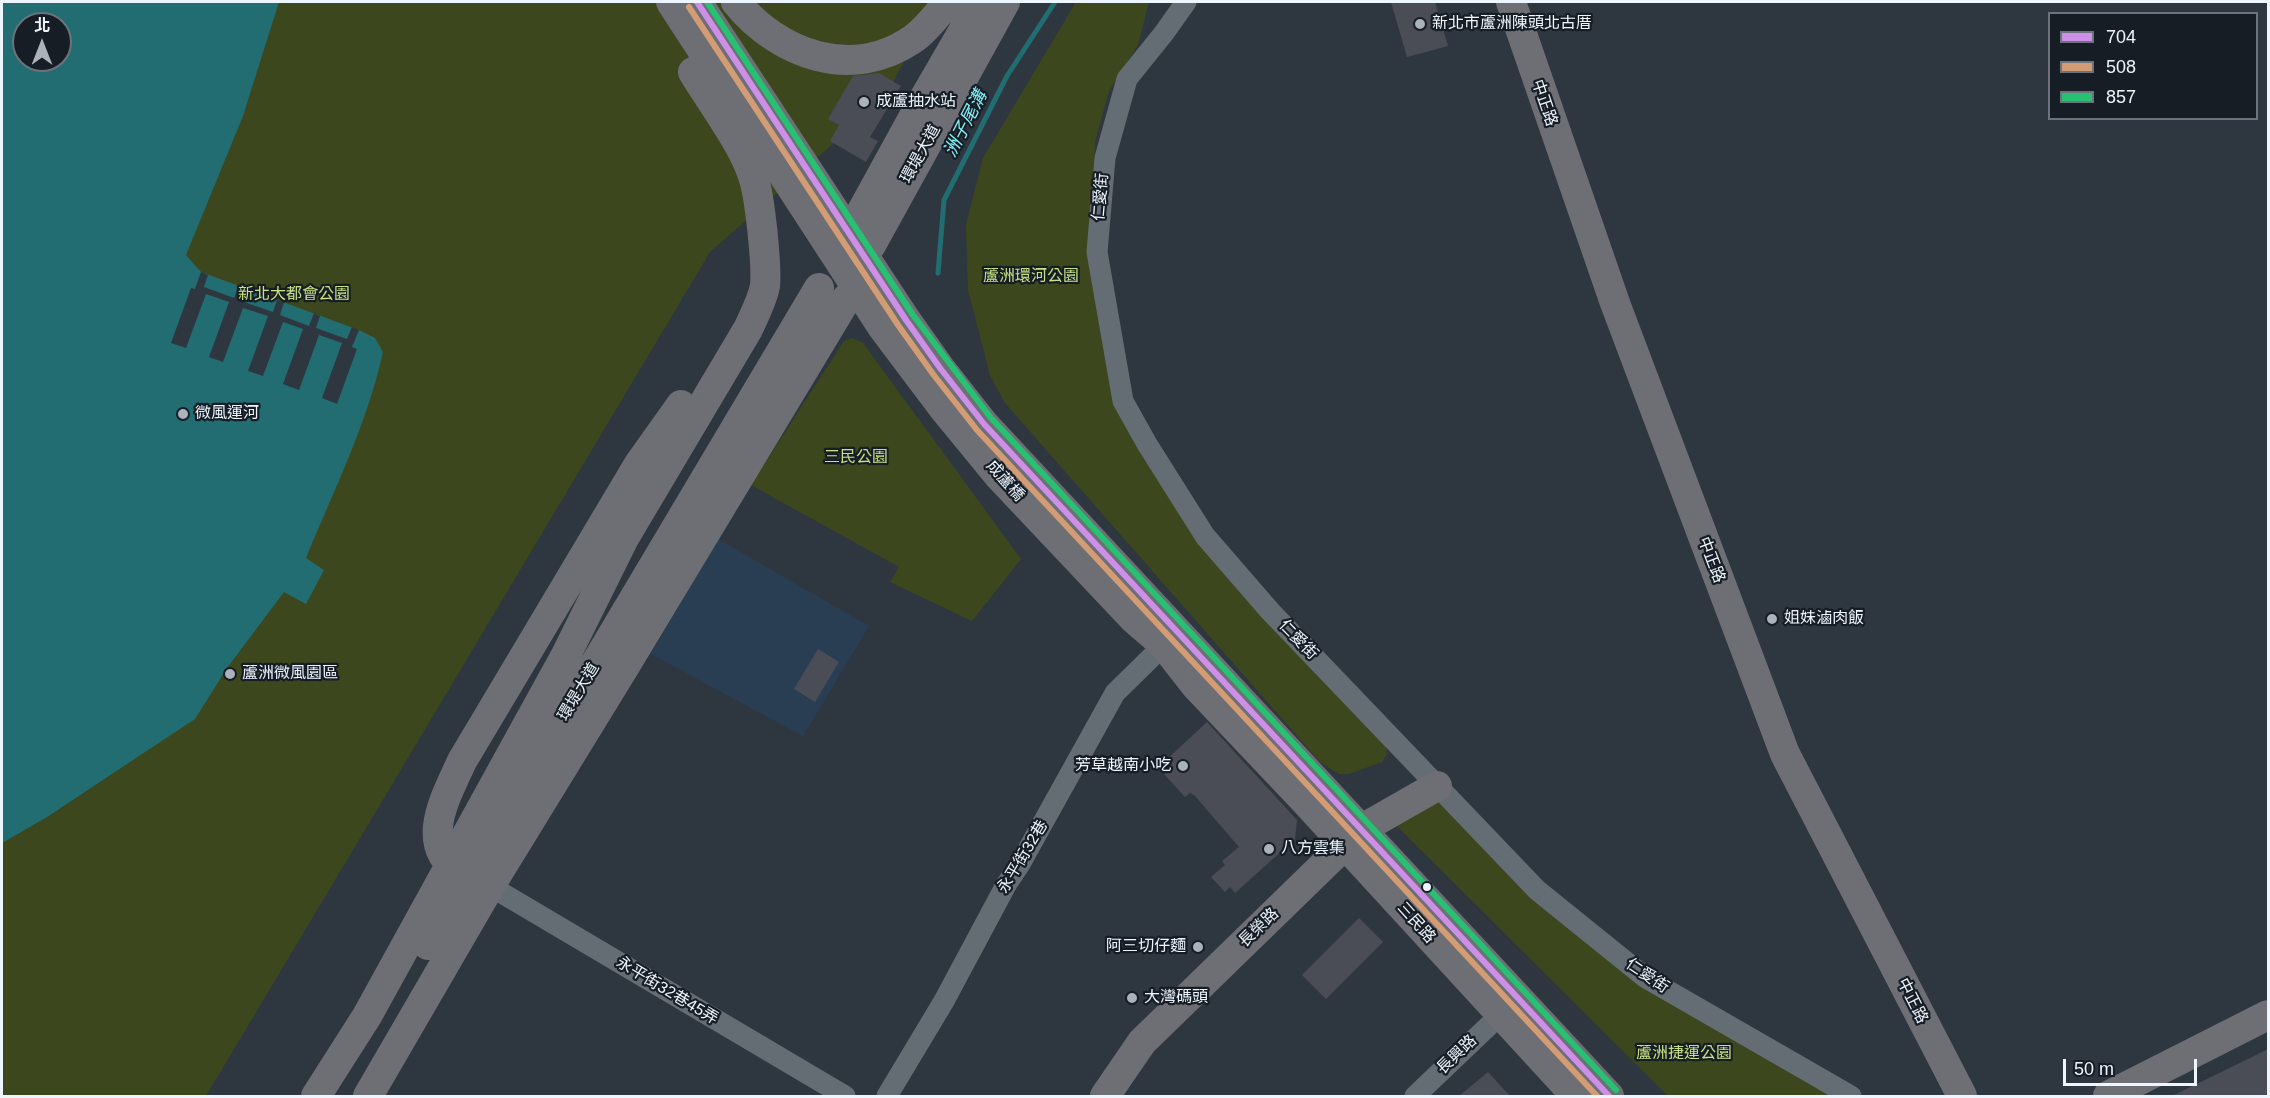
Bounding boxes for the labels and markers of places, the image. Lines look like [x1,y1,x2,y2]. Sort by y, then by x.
place label: 新北市蘆洲陳頭北古厝 [1432,14,1592,34]
marker: 新北市蘆洲陳頭北古厝 [1413,17,1427,31]
place label: 成蘆抽水站 [876,92,956,112]
marker: 成蘆抽水站 [857,95,871,109]
place label: 微風運河 [195,404,259,424]
marker: 微風運河 [176,407,190,421]
place label: 姐妹滷肉飯 [1784,609,1864,629]
marker: 姐妹滷肉飯 [1765,612,1779,626]
place label: 蘆洲微風園區 [242,664,338,684]
marker: 蘆洲微風園區 [223,667,237,681]
place label: 芳草越南小吃 [1075,756,1171,776]
marker: 芳草越南小吃 [1176,759,1190,773]
place label: 八方雲集 [1281,839,1345,859]
marker: 八方雲集 [1262,842,1276,856]
unlabelled marker [1421,881,1433,893]
place label: 阿三切仔麵 [1106,937,1186,957]
marker: 阿三切仔麵 [1191,940,1205,954]
place label: 大灣碼頭 [1144,988,1208,1008]
marker: 大灣碼頭 [1125,991,1139,1005]

